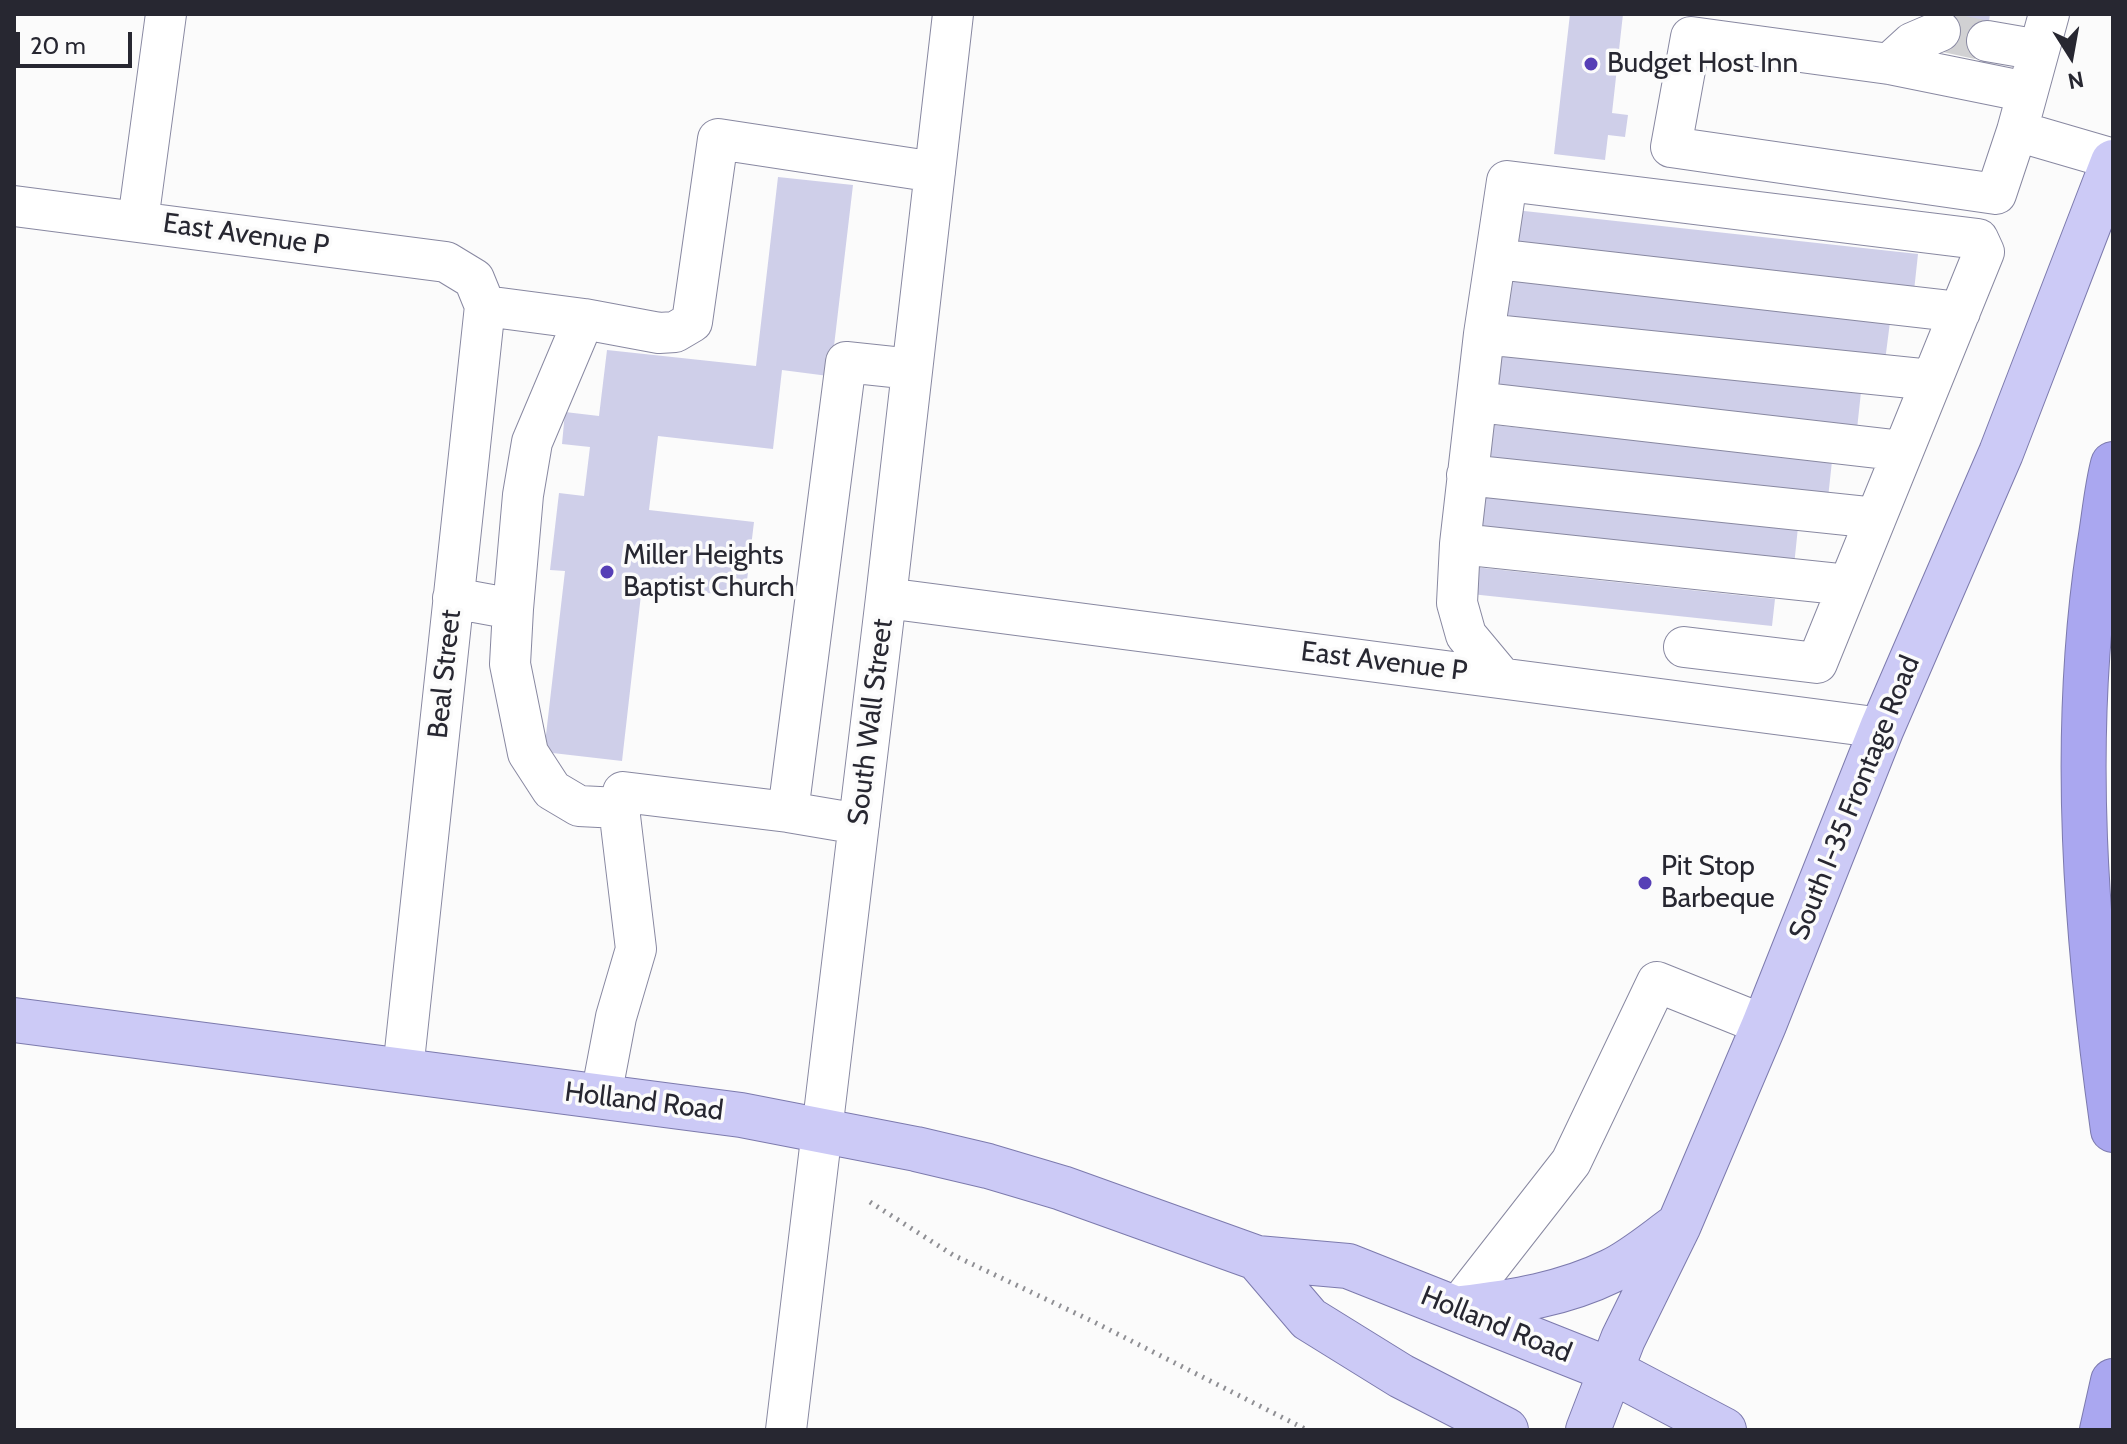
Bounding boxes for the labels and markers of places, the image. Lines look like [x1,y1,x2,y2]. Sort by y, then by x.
place label: Budget Host Inn [1607,47,1798,81]
marker: Budget Host Inn [1582,55,1600,73]
place label: Miller Heights Baptist Church [623,539,795,605]
marker: Miller Heights Baptist Church [598,563,616,581]
place label: Pit Stop Barbeque [1661,850,1774,916]
marker: Pit Stop Barbeque [1636,874,1654,892]

